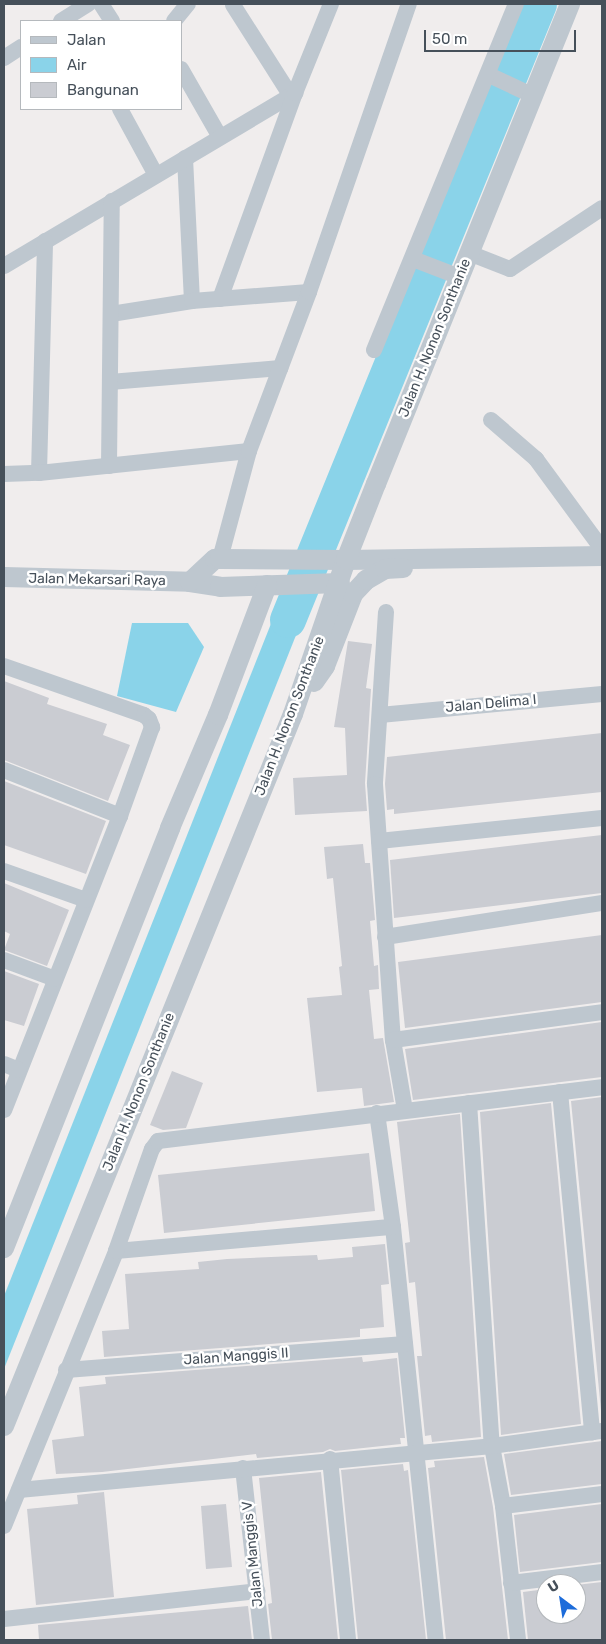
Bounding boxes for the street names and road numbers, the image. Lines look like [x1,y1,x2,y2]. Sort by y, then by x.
street label: Jalan H. Nonon Sonthanie [396,256,474,420]
street label: Jalan Mekarsari Raya [28,570,166,590]
street label: Jalan H. Nonon Sonthanie [252,634,328,798]
street label: Jalan Delima I [445,692,537,716]
street label: Jalan H. Nonon Sonthanie [100,1010,178,1174]
street label: Jalan Manggis II [183,1345,289,1369]
street label: Jalan Manggis V [239,1500,267,1608]

